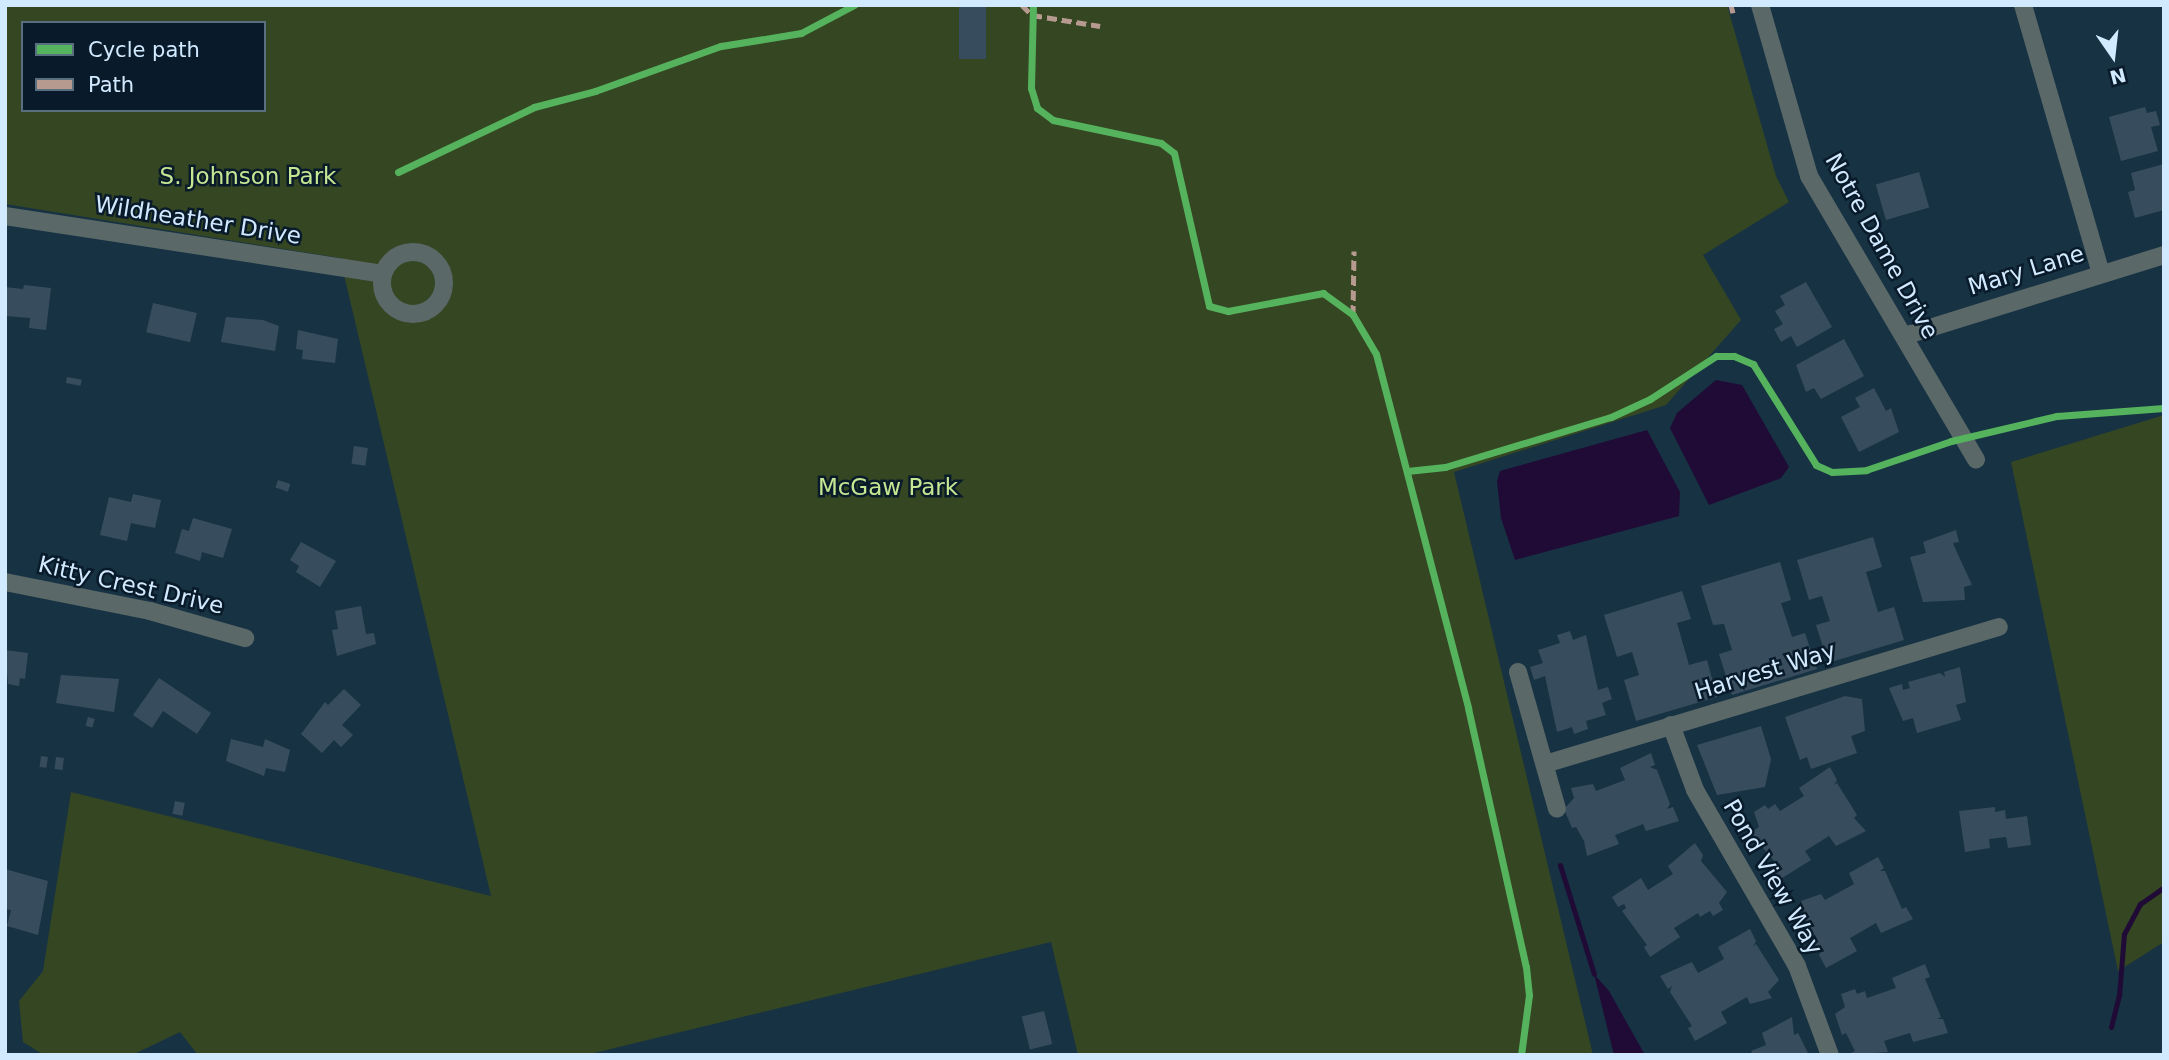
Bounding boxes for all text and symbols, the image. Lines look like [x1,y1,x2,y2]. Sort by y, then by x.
legend [21,21,266,112]
north arrow [2078,21,2148,91]
text: Cycle path [88,38,200,62]
text: N [2108,64,2128,89]
text: Path [88,73,134,97]
street label: Notre Dame Drive [1820,148,1944,344]
park label: S. Johnson Park [160,162,336,190]
street label: Wildheather Drive [93,190,303,250]
street label: Mary Lane [1965,239,2087,301]
park label: McGaw Park [818,473,958,501]
street label: Kitty Crest Drive [36,550,226,620]
street label: Harvest Way [1691,636,1839,706]
street label: Pond View Way [1717,795,1829,959]

